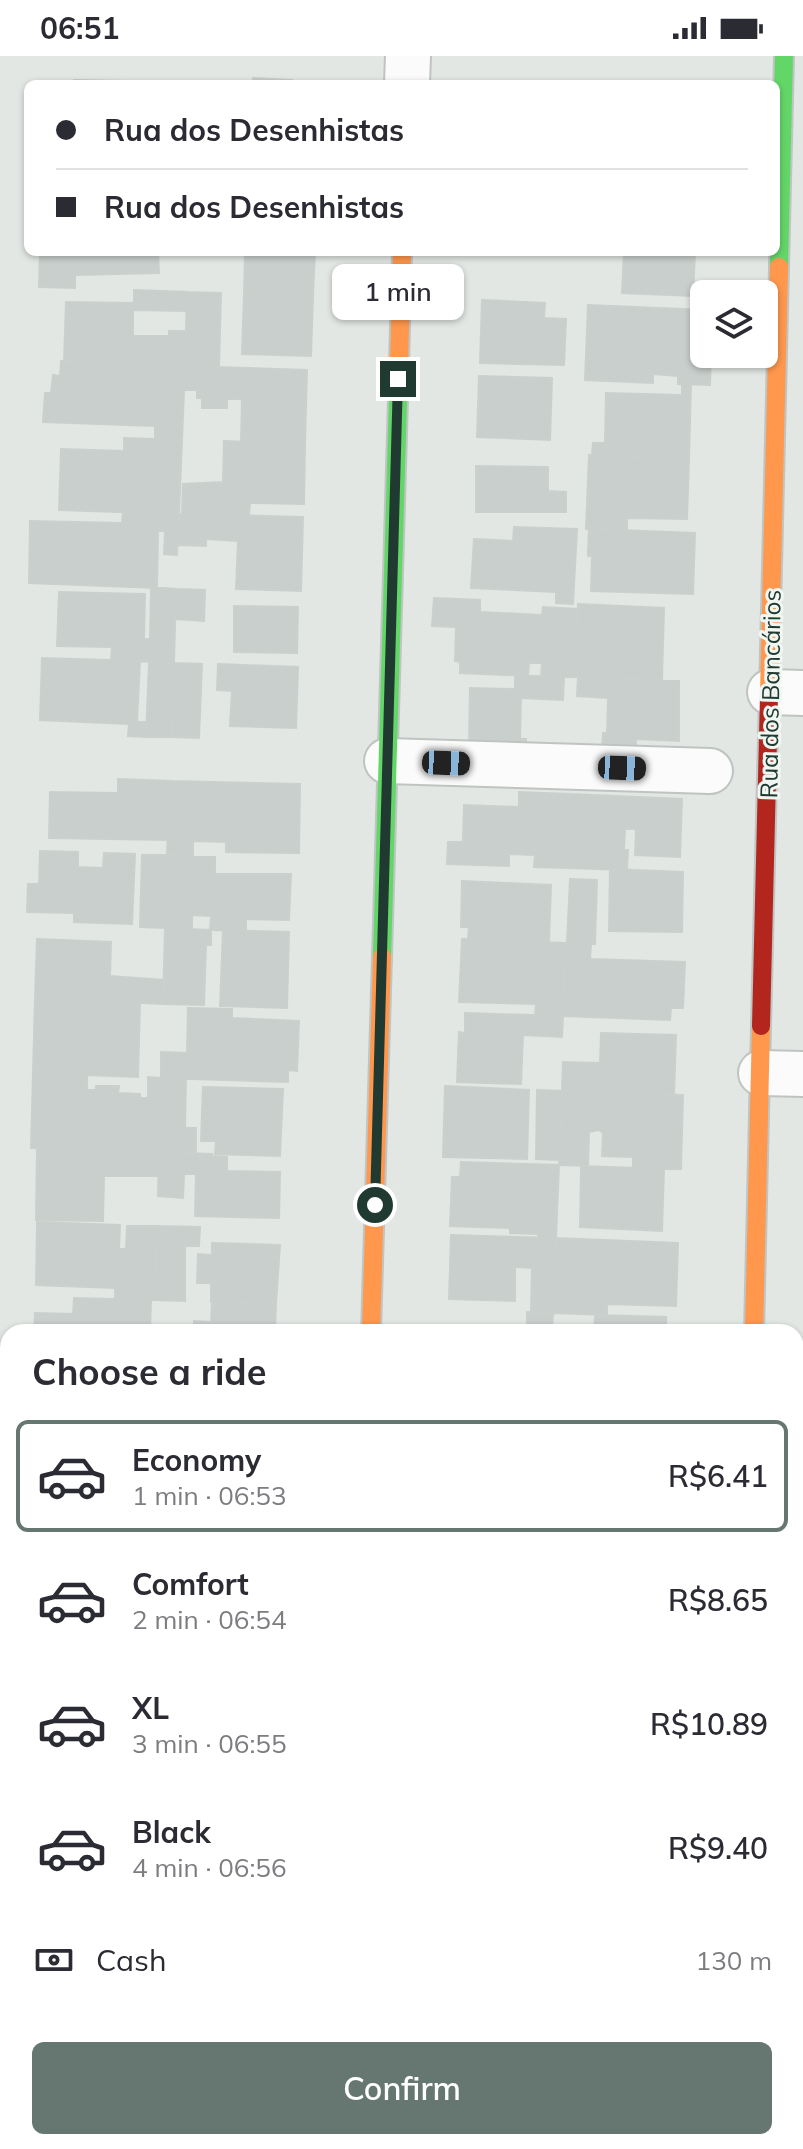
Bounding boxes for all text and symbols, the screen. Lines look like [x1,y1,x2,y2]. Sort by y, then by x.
text: 06:51 [40,9,119,47]
text: Rua dos Desenhistas [104,111,404,149]
text: Rua dos Desenhistas [104,188,404,226]
callout: 1 min [332,263,464,319]
text: 1 min [364,275,432,308]
map controls [690,280,778,368]
button: layers [690,280,778,368]
route end [380,361,416,397]
street label: Rua dos Bancários [753,590,787,798]
car [422,750,470,776]
car [598,755,646,781]
route start [357,1187,393,1223]
text: Choose a ride [32,1349,266,1394]
icon: car [36,1440,108,1512]
text: Economy [132,1441,261,1479]
text: R$6.41 [668,1457,768,1495]
text: 1 min · 06:53 [132,1479,287,1512]
icon: car [36,1564,108,1636]
text: Comfort [132,1565,249,1603]
text: R$8.65 [668,1581,768,1619]
text: 2 min · 06:54 [132,1603,287,1636]
icon: car [36,1688,108,1760]
text: XL [132,1689,169,1727]
text: R$10.89 [650,1705,768,1743]
text: 3 min · 06:55 [132,1727,287,1760]
icon: car [36,1812,108,1884]
text: Black [132,1813,211,1851]
text: R$9.40 [668,1829,768,1867]
text: 4 min · 06:56 [132,1851,287,1884]
icon: cash [32,1938,76,1982]
text: Cash [96,1941,167,1979]
text: 130 m [696,1944,772,1977]
button: Confirm [32,2042,772,2134]

